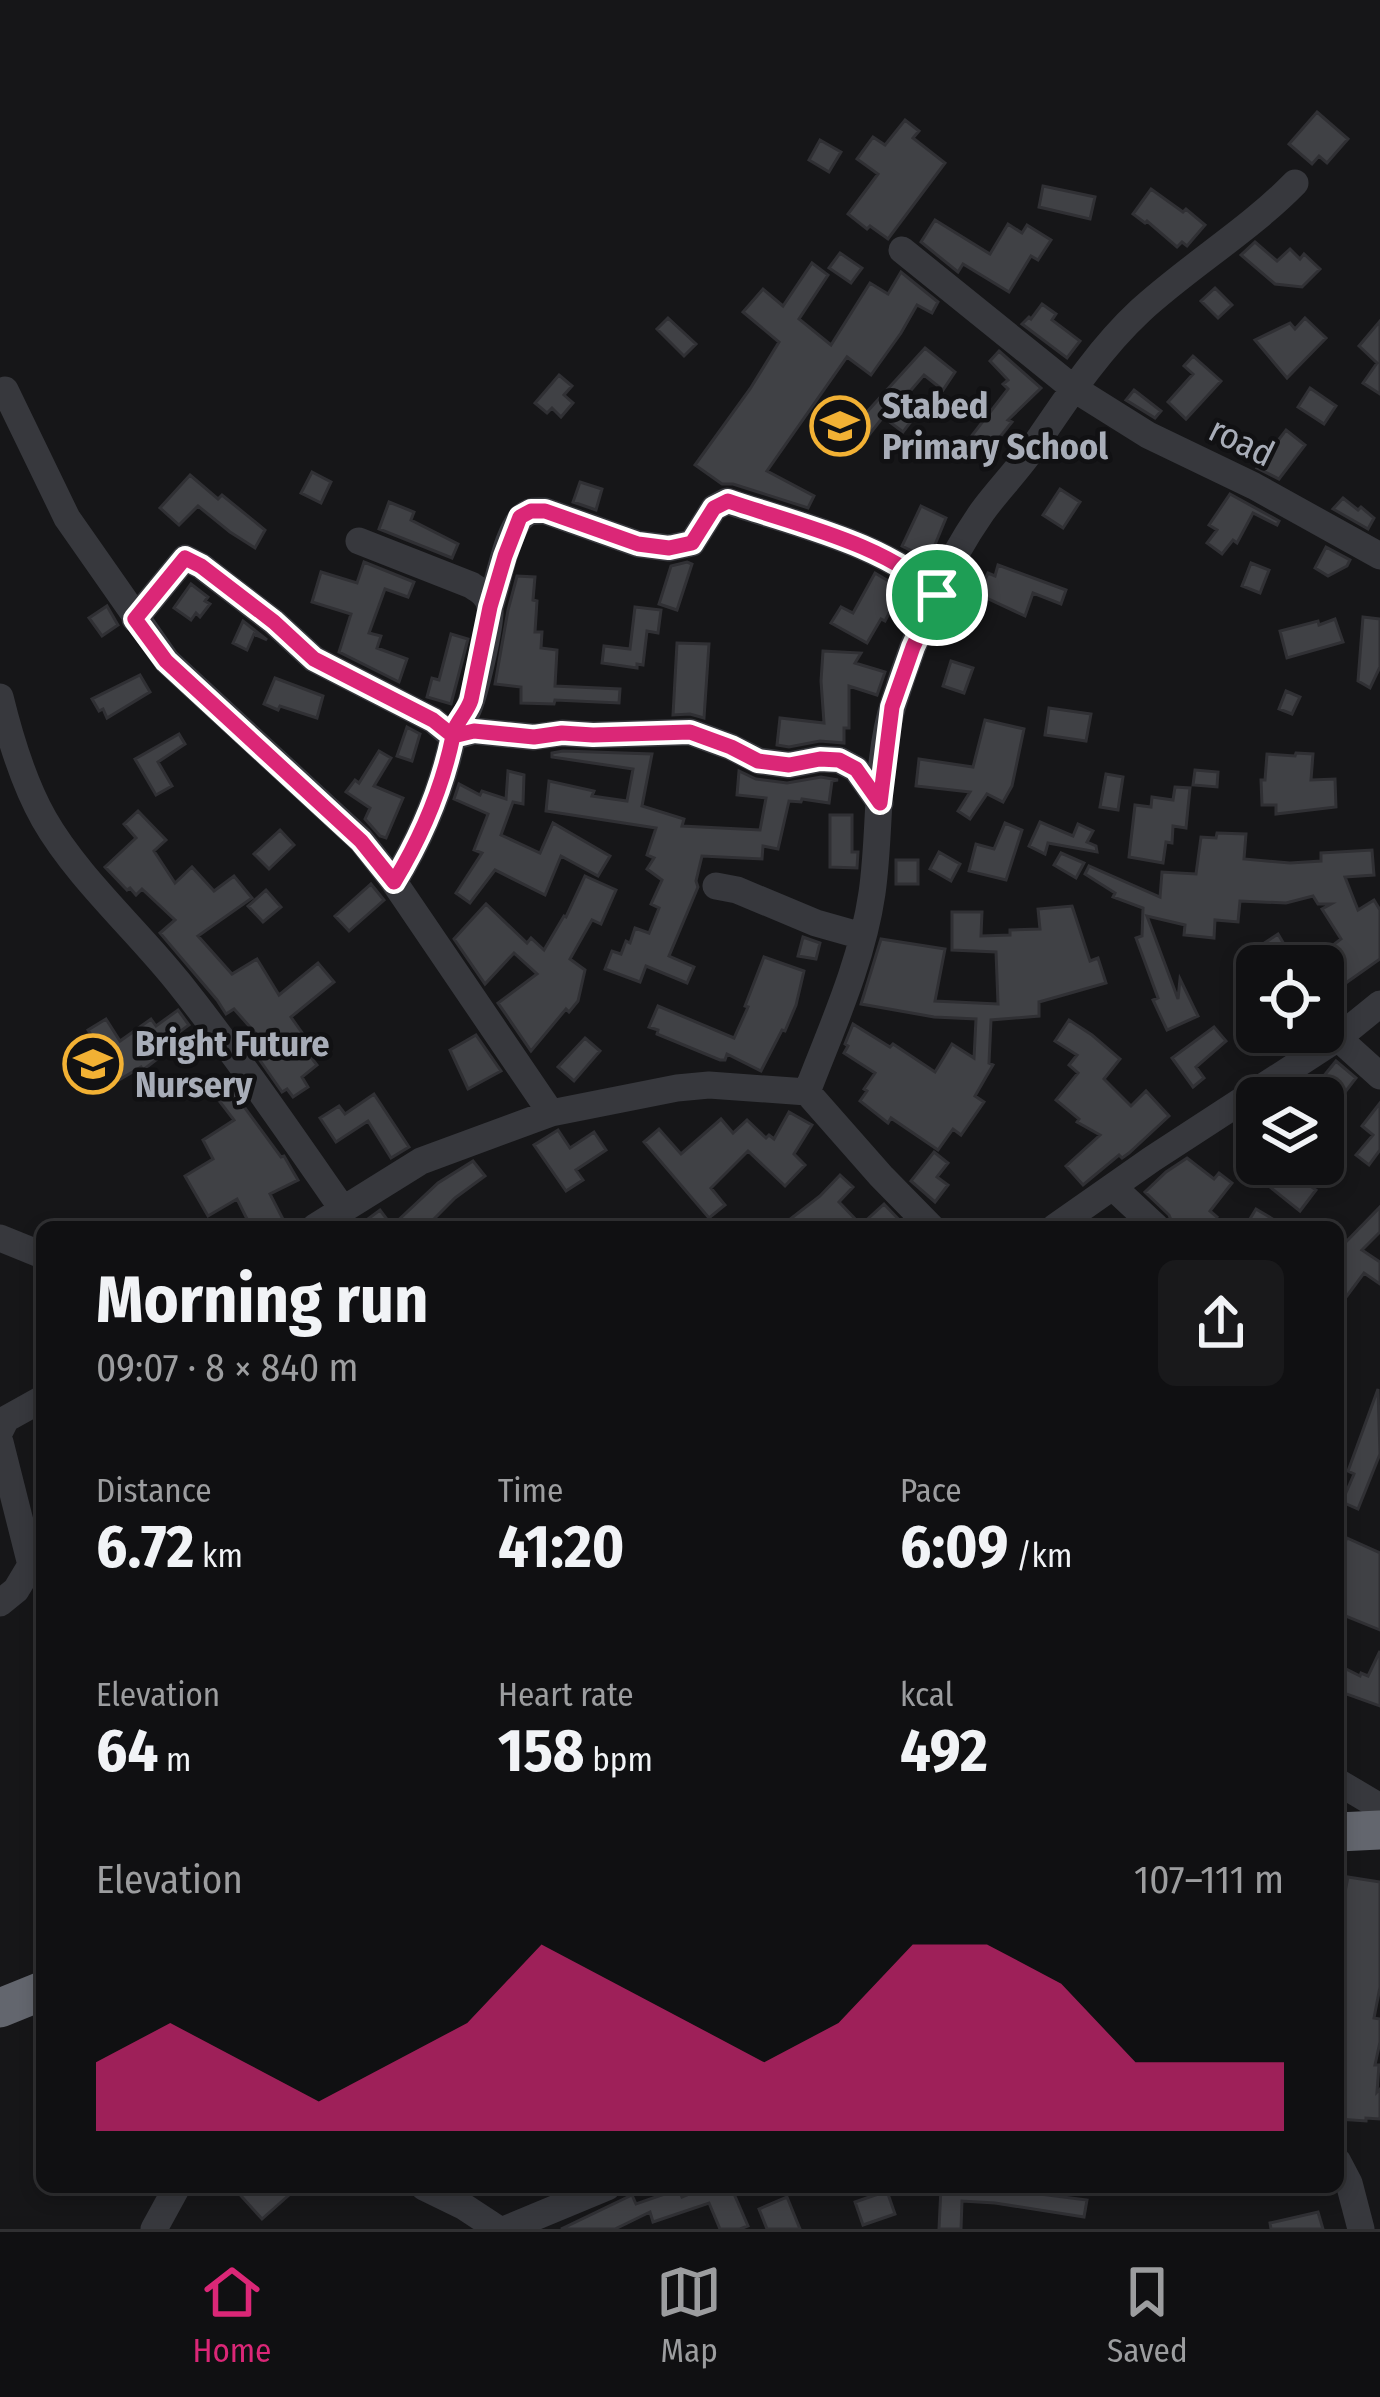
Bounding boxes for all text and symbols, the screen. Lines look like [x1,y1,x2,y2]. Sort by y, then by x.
place label: Stabed Primary School [882,384,1108,469]
school or university icon: Stabed Primary School [809,395,871,457]
street label: road [1202,407,1281,476]
pin [886,544,988,646]
icon: arrive [904,562,970,628]
map controls [1236,945,1344,1185]
button: locate [1236,945,1344,1053]
place label: Bright Future Nursery [135,1022,330,1107]
school or university icon: Bright Future Nursery [62,1033,124,1095]
button: layers [1236,1077,1344,1185]
text: Morning run [96,1260,429,1339]
button: share [1158,1260,1284,1386]
text: 09:07 · 8 × 840 m [96,1345,359,1391]
text: Distance [96,1471,212,1511]
text: Time [498,1471,563,1511]
text: Pace [900,1471,962,1511]
text: 6.72 [96,1511,194,1583]
text: 41:20 [498,1511,624,1583]
text: 6:09 [900,1511,1008,1583]
text: km [194,1536,243,1576]
text: /km [1008,1536,1072,1576]
text: Elevation [96,1675,220,1715]
text: Heart rate [498,1675,634,1715]
text: kcal [900,1675,953,1715]
text: 64 [96,1715,158,1787]
text: 158 [498,1715,585,1787]
text: 492 [900,1715,988,1787]
text: m [158,1740,191,1780]
text: bpm [585,1740,653,1780]
text: Elevation [96,1857,243,1903]
text: 107–111 m [1134,1857,1284,1903]
tab: Home [192,2259,271,2371]
tab: Map [656,2259,722,2371]
tab: Saved [1107,2259,1188,2371]

